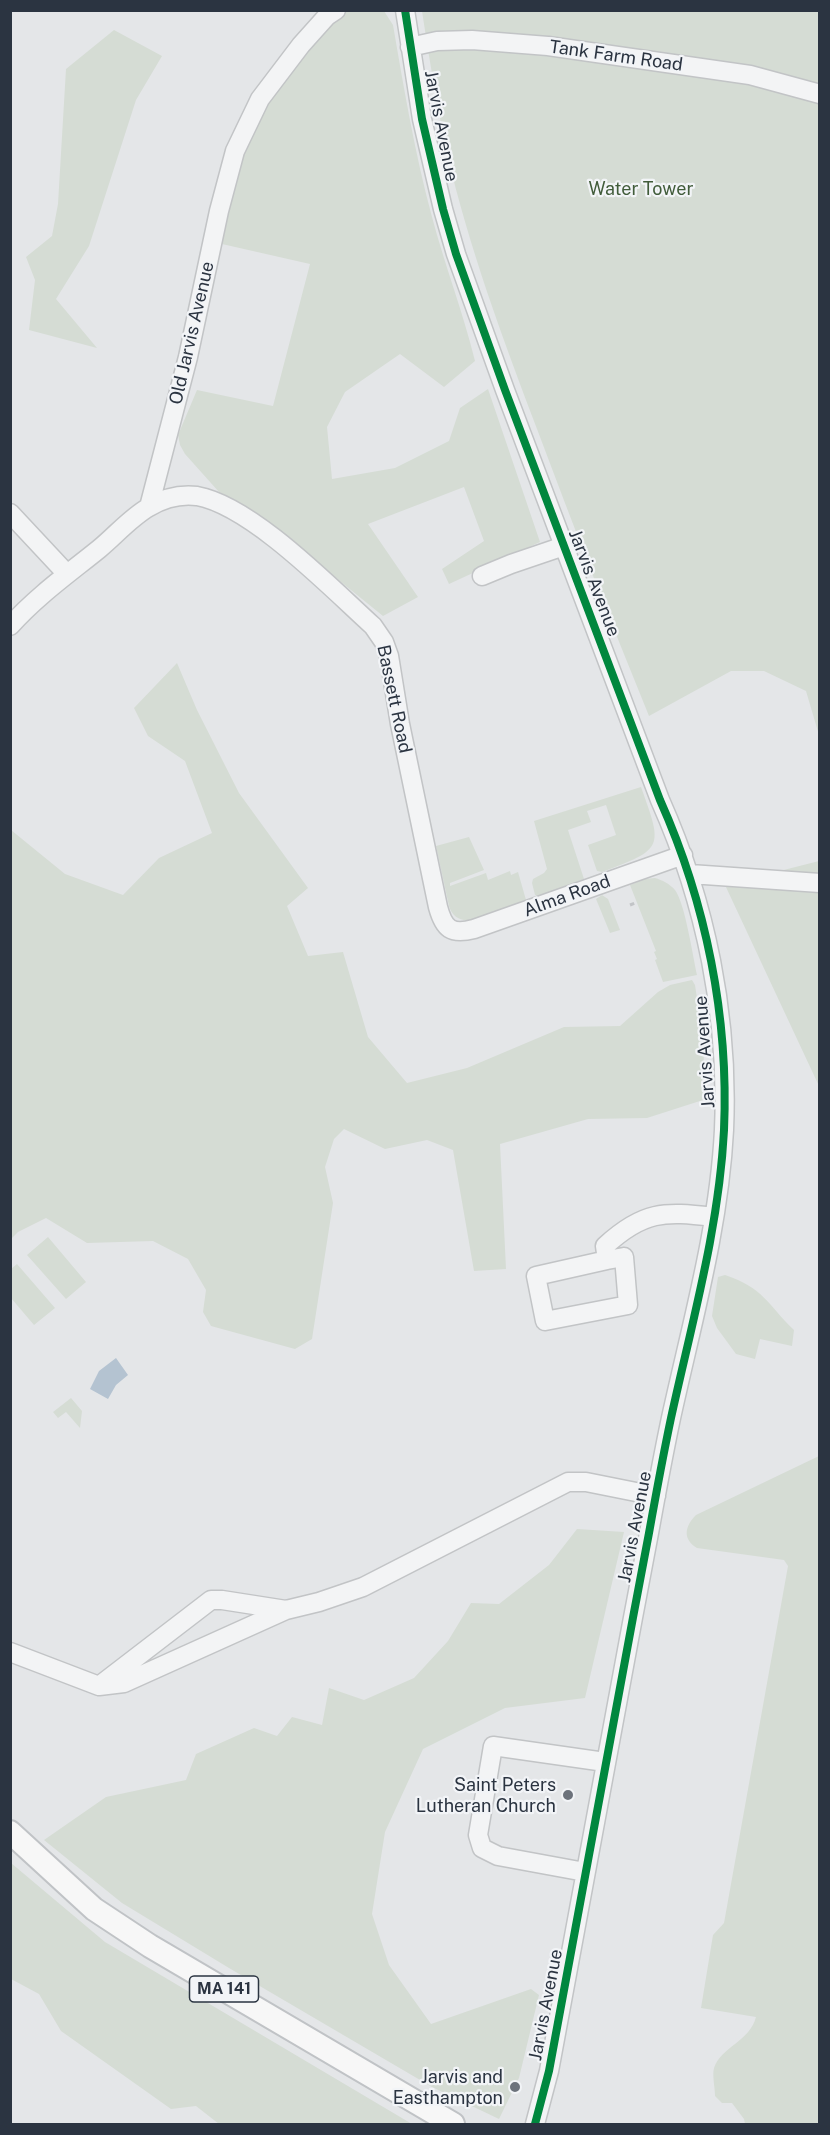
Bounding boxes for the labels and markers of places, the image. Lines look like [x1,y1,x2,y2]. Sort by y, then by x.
place label: Saint Peters Lutheran Church [416,1774,556,1816]
marker: Saint Peters Lutheran Church [561,1788,575,1802]
place label: Jarvis and Easthampton [393,2066,503,2108]
marker: Jarvis and Easthampton [508,2080,522,2094]

